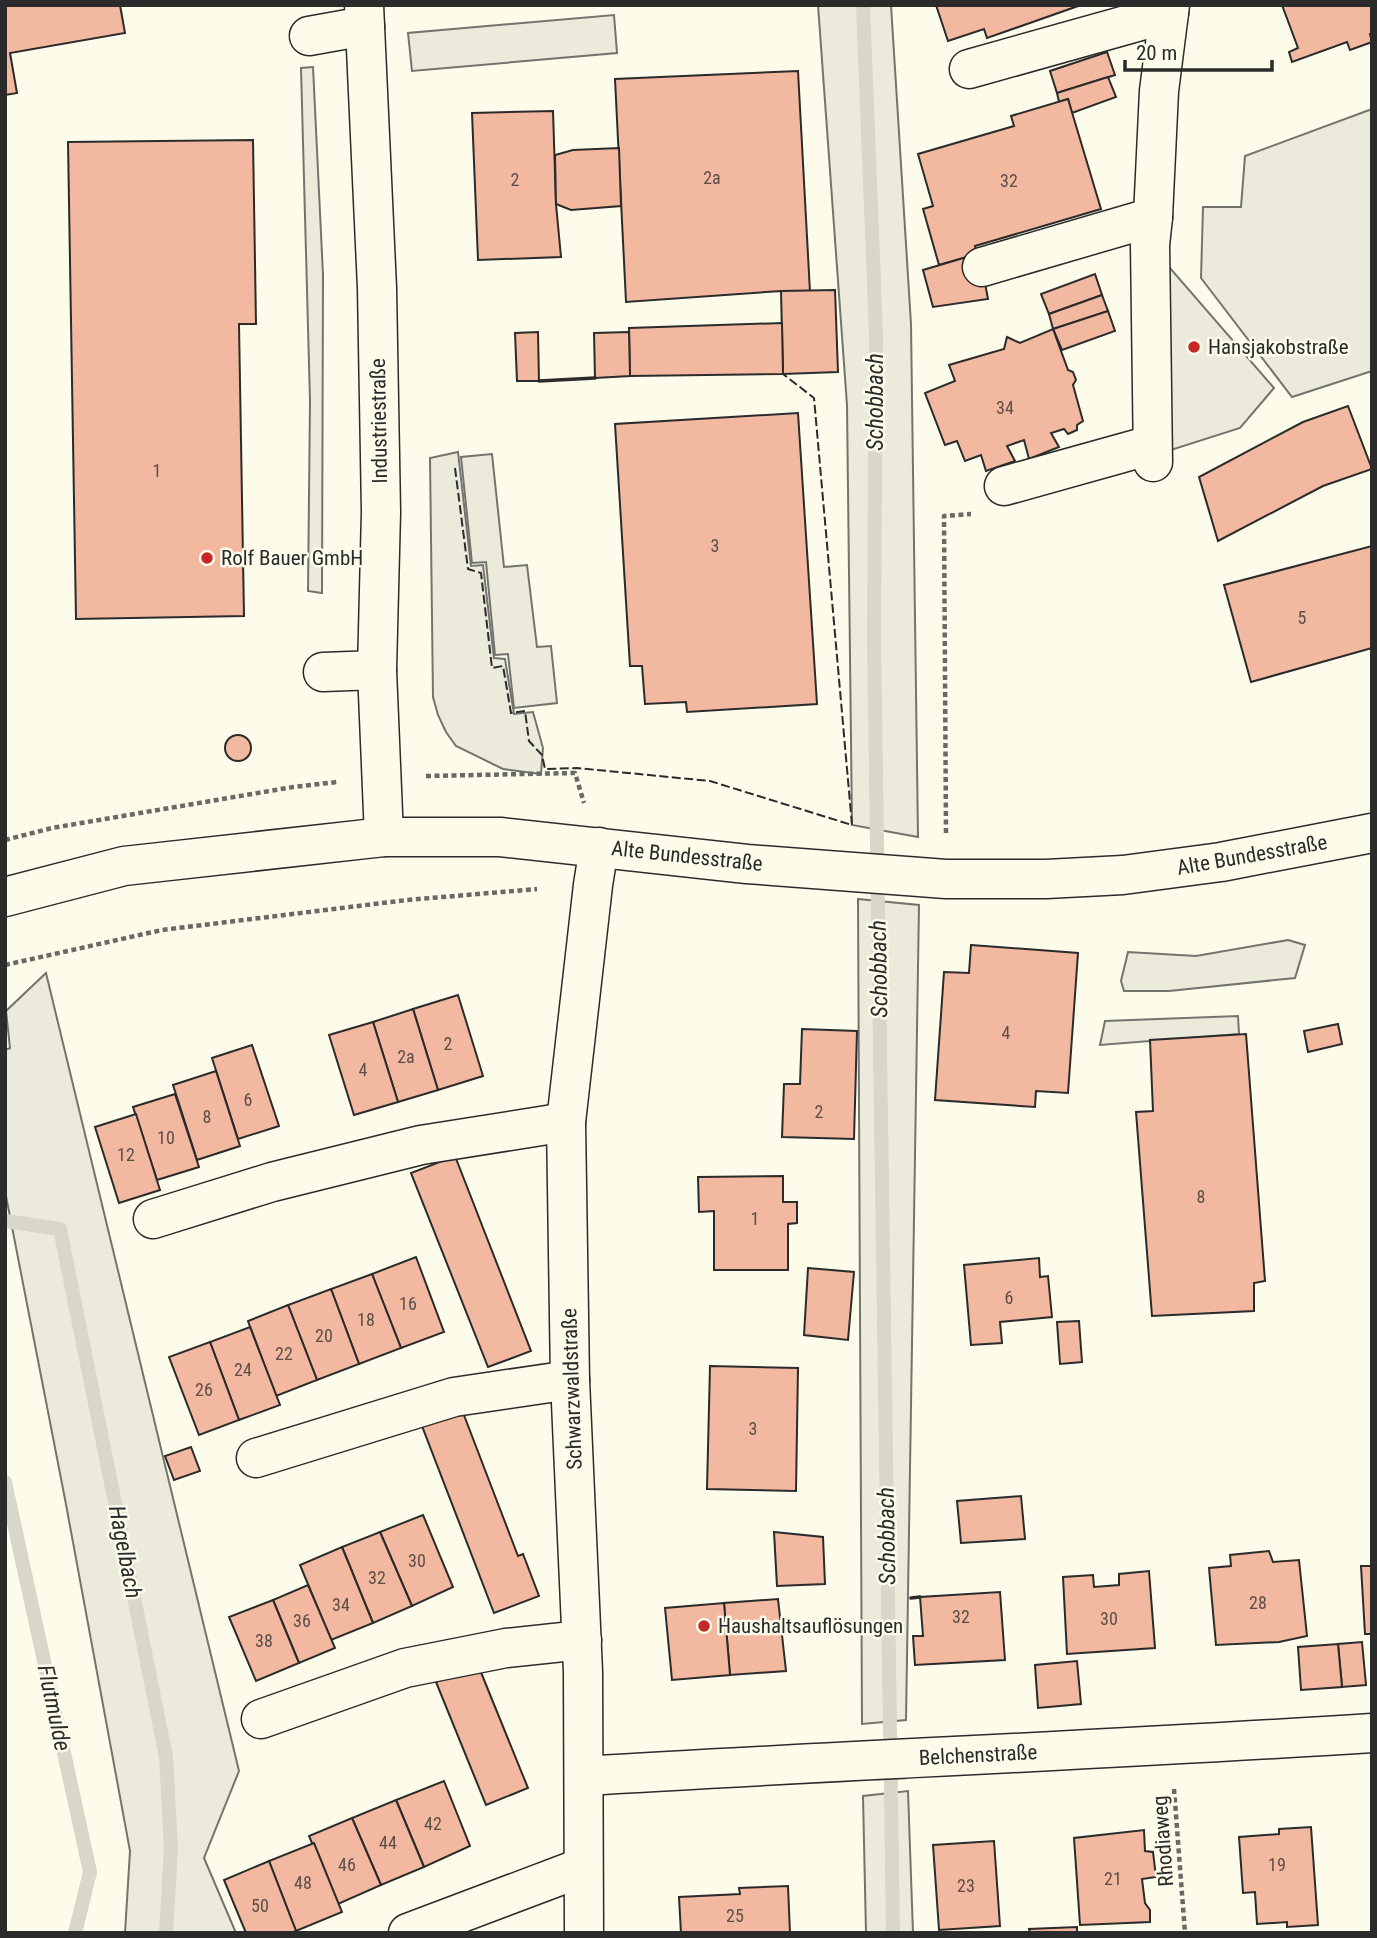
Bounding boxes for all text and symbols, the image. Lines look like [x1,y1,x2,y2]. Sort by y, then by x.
scale bar [1125,28,1272,72]
text: 20 m [1136,41,1177,65]
house number: 2a [703,167,721,188]
house number: 2 [511,169,520,190]
house number: 32 [1000,170,1018,191]
place label: Hansjakobstraße [1208,335,1349,359]
marker: Hansjakobstraße [1186,339,1202,355]
water label: Schobbach [862,353,889,451]
street label: Industriestraße [366,358,392,484]
house number: 34 [996,397,1014,418]
house number: 1 [153,460,161,481]
house number: 3 [711,535,719,556]
place label: Rolf Bauer GmbH [221,546,363,570]
marker: Rolf Bauer GmbH [199,550,215,566]
house number: 5 [1298,607,1307,628]
street label: Alte Bundesstraße [1175,830,1329,880]
street label: Alte Bundesstraße [610,836,764,876]
water label: Schobbach [865,920,893,1018]
house number: 4 [1002,1022,1011,1043]
house number: 2 [444,1033,453,1054]
house number: 2a [397,1046,415,1067]
house number: 4 [359,1059,368,1080]
house number: 6 [244,1089,252,1110]
house number: 2 [815,1101,824,1122]
house number: 8 [203,1106,211,1127]
house number: 10 [157,1127,175,1148]
house number: 12 [117,1144,135,1165]
house number: 8 [1197,1186,1205,1207]
house number: 1 [751,1208,759,1229]
house number: 6 [1005,1287,1013,1308]
house number: 16 [399,1293,417,1314]
street label: Schwarzwaldstraße [557,1308,587,1470]
house number: 18 [357,1309,375,1330]
house number: 20 [315,1325,333,1346]
house number: 22 [275,1343,293,1364]
house number: 24 [234,1359,252,1380]
house number: 26 [195,1379,213,1400]
house number: 3 [749,1418,757,1439]
water label: Schobbach [873,1487,901,1585]
water label: Hagelbach [103,1503,147,1601]
house number: 30 [408,1550,426,1571]
house number: 32 [368,1567,386,1588]
house number: 28 [1249,1592,1267,1613]
house number: 34 [332,1594,350,1615]
house number: 32 [952,1606,970,1627]
house number: 30 [1100,1608,1118,1629]
house number: 36 [293,1610,311,1631]
place label: Haushaltsauflösungen [718,1614,903,1638]
marker: Haushaltsauflösungen [696,1618,712,1634]
house number: 38 [255,1630,273,1651]
water label: Flutmulde [32,1662,76,1754]
street label: Belchenstraße [918,1740,1038,1770]
street label: Rhodiaweg [1148,1795,1178,1887]
house number: 42 [424,1813,442,1834]
house number: 44 [379,1832,397,1853]
house number: 46 [338,1854,356,1875]
house number: 19 [1268,1854,1286,1875]
house number: 21 [1104,1868,1122,1889]
house number: 48 [294,1872,312,1893]
house number: 23 [957,1875,975,1896]
house number: 50 [251,1895,269,1916]
house number: 25 [726,1905,744,1926]

